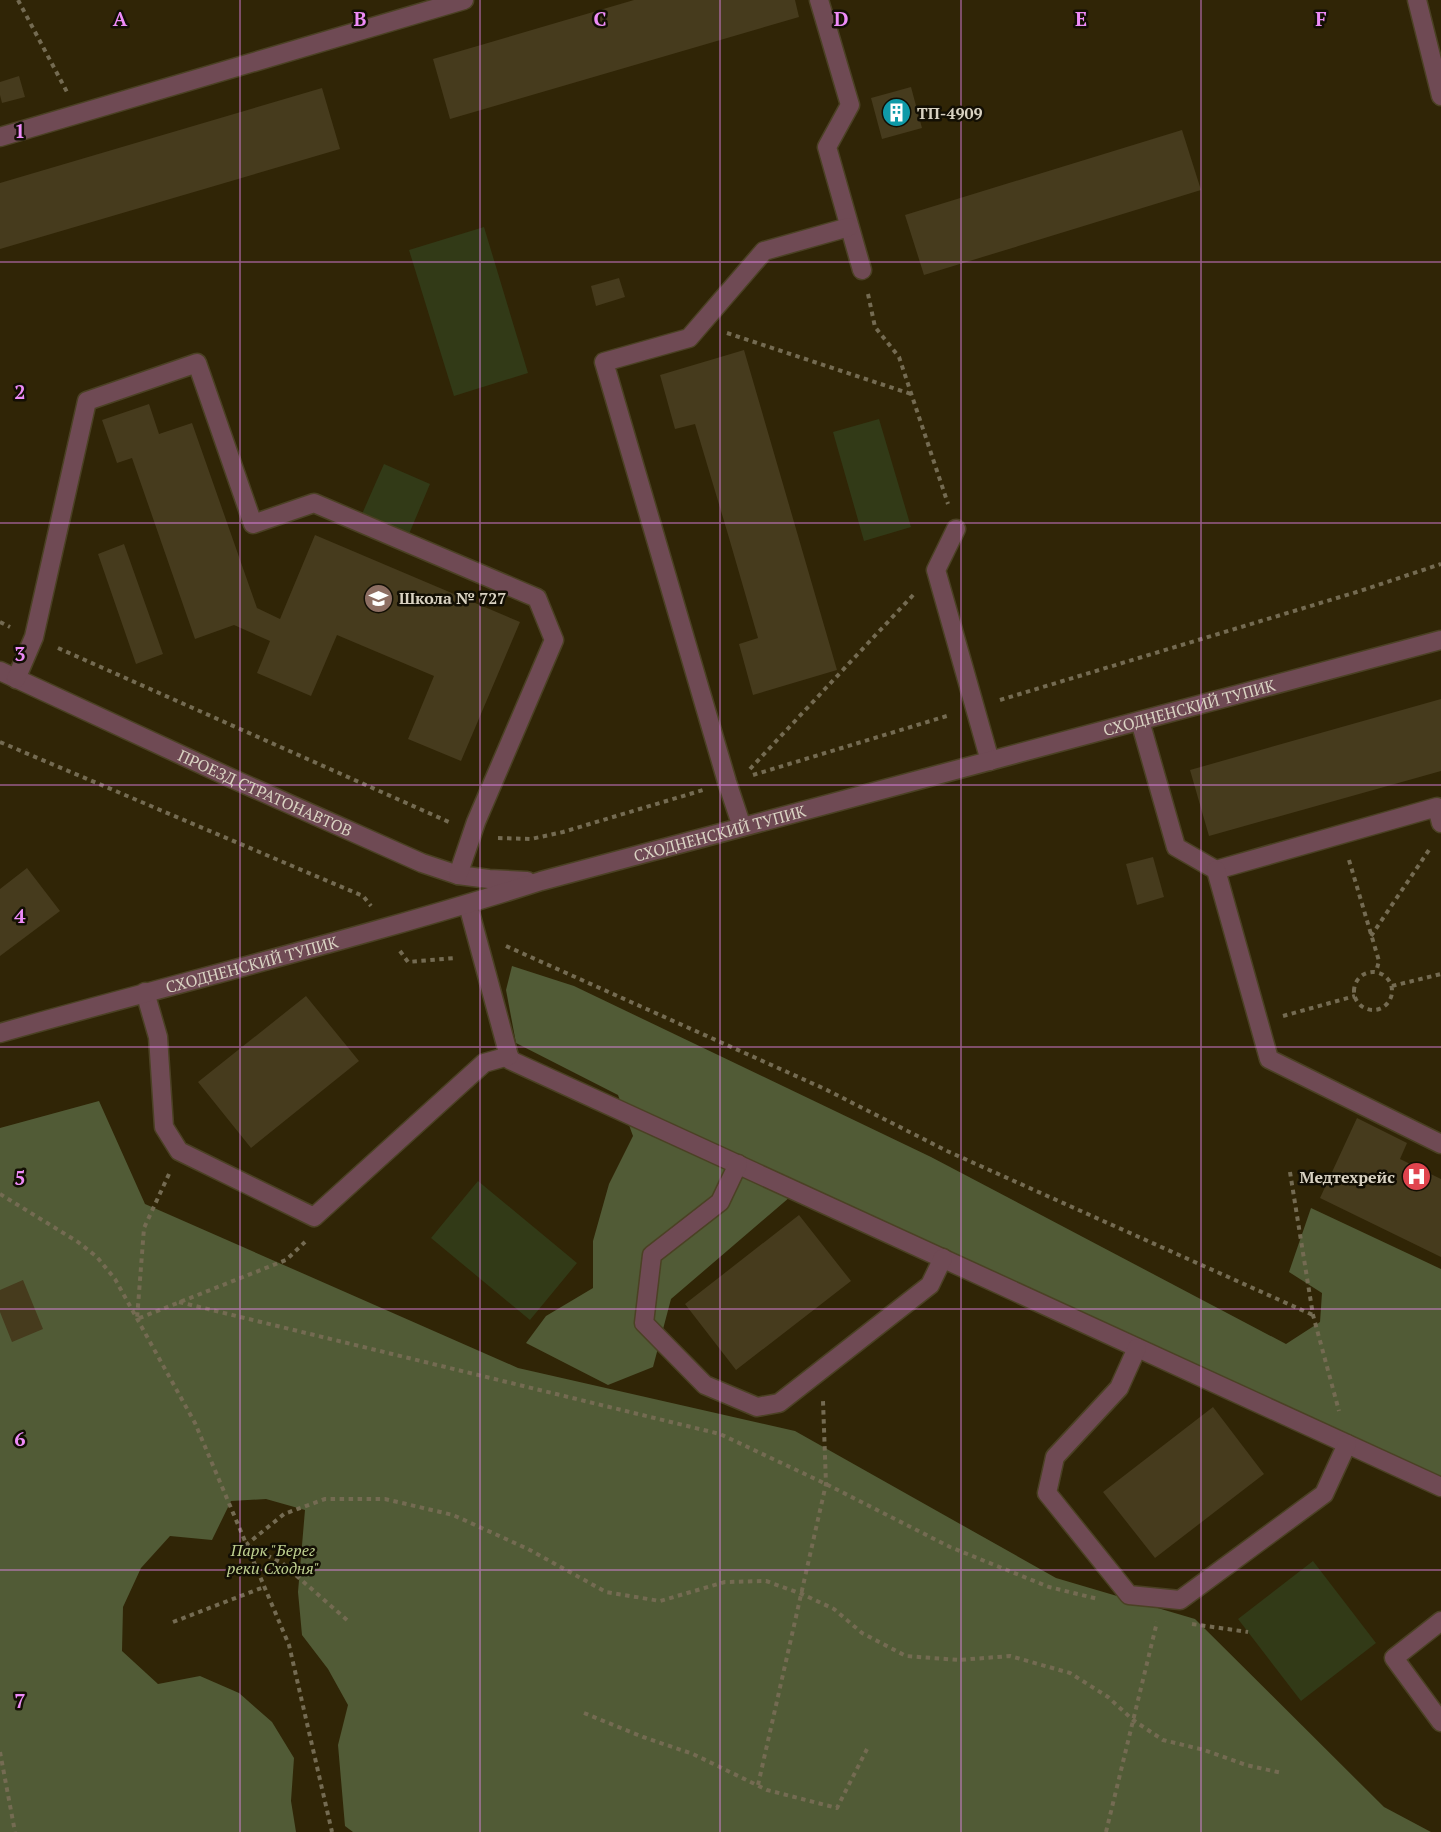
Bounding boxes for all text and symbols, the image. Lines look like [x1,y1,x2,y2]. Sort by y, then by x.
text: A [113,5,128,32]
text: B [354,5,367,32]
text: C [593,5,607,32]
text: D [834,5,848,32]
text: E [1075,5,1087,32]
text: F [1315,5,1327,32]
building icon: ТП-4909 [880,97,912,129]
place label: ТП-4909 [917,102,983,124]
text: 1 [14,117,26,144]
text: 2 [14,378,26,405]
school or university icon: Школа № 727 [362,582,394,614]
place label: Школа № 727 [399,587,506,609]
text: 3 [14,640,26,667]
street label: СХОДНЕНСКИЙ ТУПИК [1101,674,1278,741]
street label: ПРОЕЗД СТРАТОНАВТОВ [175,744,356,842]
street label: СХОДНЕНСКИЙ ТУПИК [631,799,809,867]
text: 4 [14,902,26,929]
street label: СХОДНЕНСКИЙ ТУПИК [163,930,341,998]
hospital icon: Медтехрейс [1400,1161,1432,1193]
text: 5 [14,1164,26,1191]
place label: Медтехрейс [1300,1166,1395,1188]
text: 6 [14,1425,26,1452]
park label: Парк "Берег реки Сходня" [227,1539,319,1579]
text: 7 [14,1687,26,1714]

